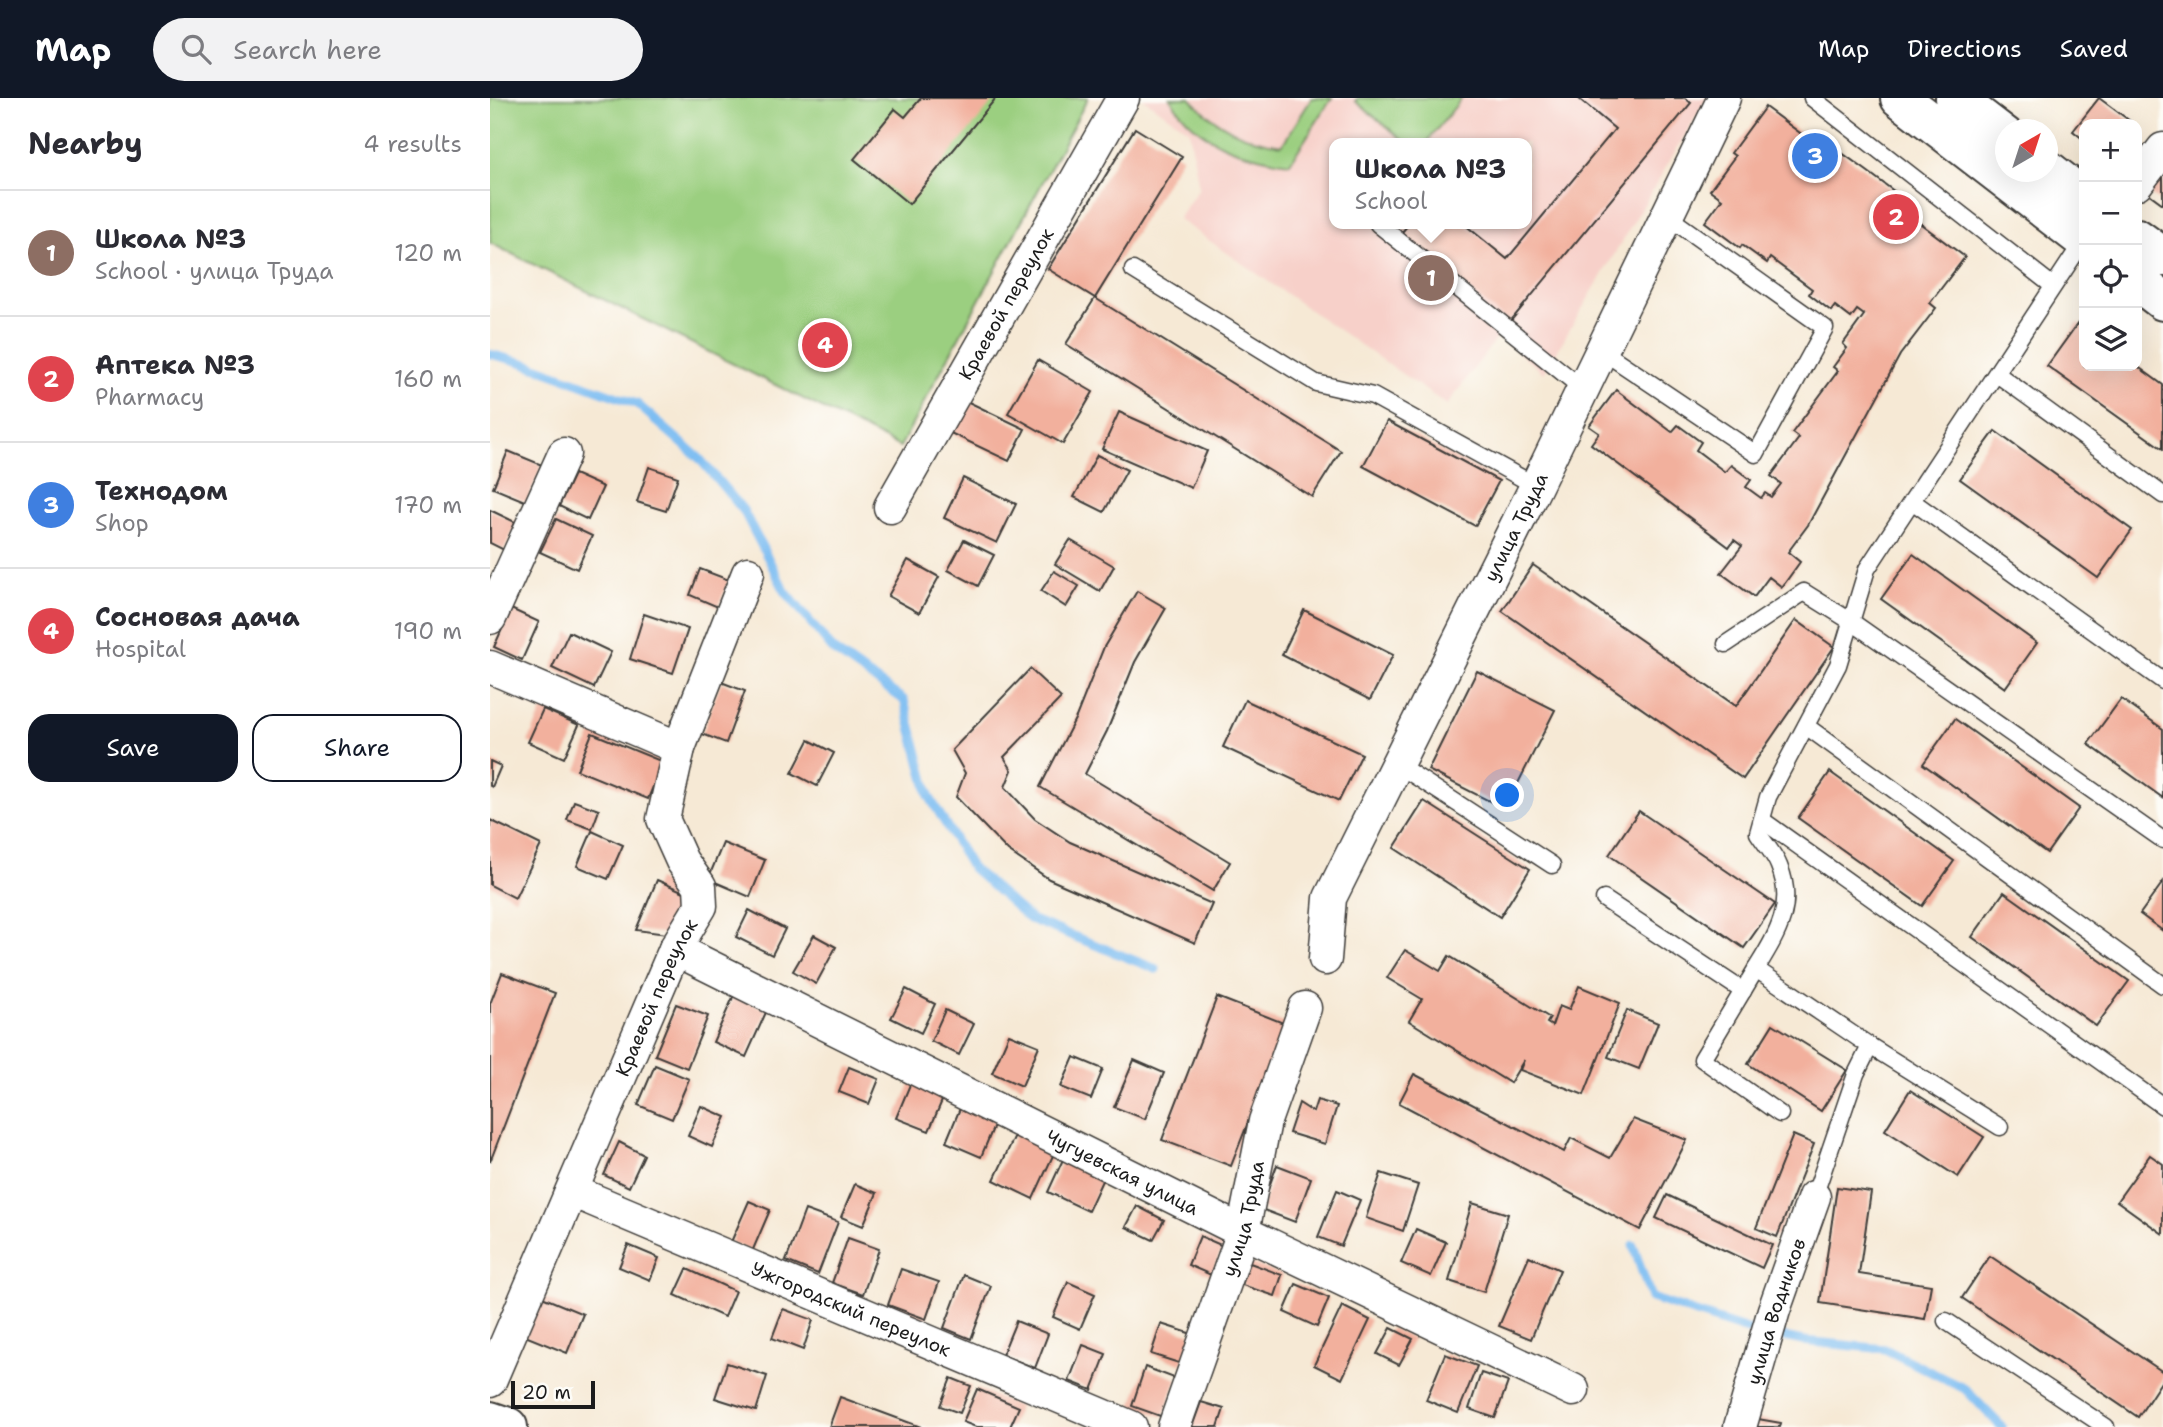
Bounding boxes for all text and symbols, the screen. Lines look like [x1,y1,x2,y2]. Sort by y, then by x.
search box [153,18,643,81]
text: Map [35,27,111,72]
icon: search [177,30,215,68]
text: Search here [233,32,382,67]
text: Map [1818,33,1869,65]
text: Directions [1907,33,2022,65]
text: Saved [2060,33,2128,65]
north arrow [1995,119,2058,182]
map controls [2079,119,2142,371]
button: + [2079,119,2142,182]
text: Nearby [28,123,143,164]
text: 4 results [363,129,462,159]
pin: 3 [1792,130,1838,182]
popup [1329,138,1532,229]
text: Школа №3 [1355,151,1506,186]
button: − [2079,182,2142,245]
text: School [1355,186,1427,216]
pin: 2 [1873,191,1919,243]
text: Школа №3 [95,221,246,256]
street label: Краевой переулок [953,223,1059,384]
text: 1 [46,238,56,268]
text: 120 m [394,238,462,268]
button: locate [2079,245,2142,308]
pin: 1 [1408,252,1454,304]
text: School · улица Труда [95,256,333,286]
button: layers [2079,308,2142,371]
pin: 4 [802,319,848,371]
text: Аптека №3 [95,347,255,382]
text: 2 [43,364,59,394]
text: 160 m [394,364,462,394]
text: Pharmacy [95,382,204,412]
street label: улица Труда [1478,468,1553,586]
text: Технодом [95,473,228,508]
text: 3 [43,490,59,520]
text: 170 m [394,490,462,520]
text: Shop [95,508,149,538]
text: Сосновая дача [95,599,300,634]
text: 4 [43,616,59,646]
text: 190 m [394,616,462,646]
text: Hospital [95,634,186,664]
button: Save [28,714,238,782]
button: Share [252,714,462,782]
your location [1490,778,1524,812]
street label: Краевой переулок [609,914,703,1080]
street label: Чугуевская улица [1042,1123,1203,1221]
street label: улица Труда [1216,1158,1269,1280]
street label: улица Водников [1740,1235,1811,1388]
street label: Ужгородский переулок [748,1256,955,1362]
scale bar [511,1378,595,1410]
text: 20 m [522,1380,571,1405]

